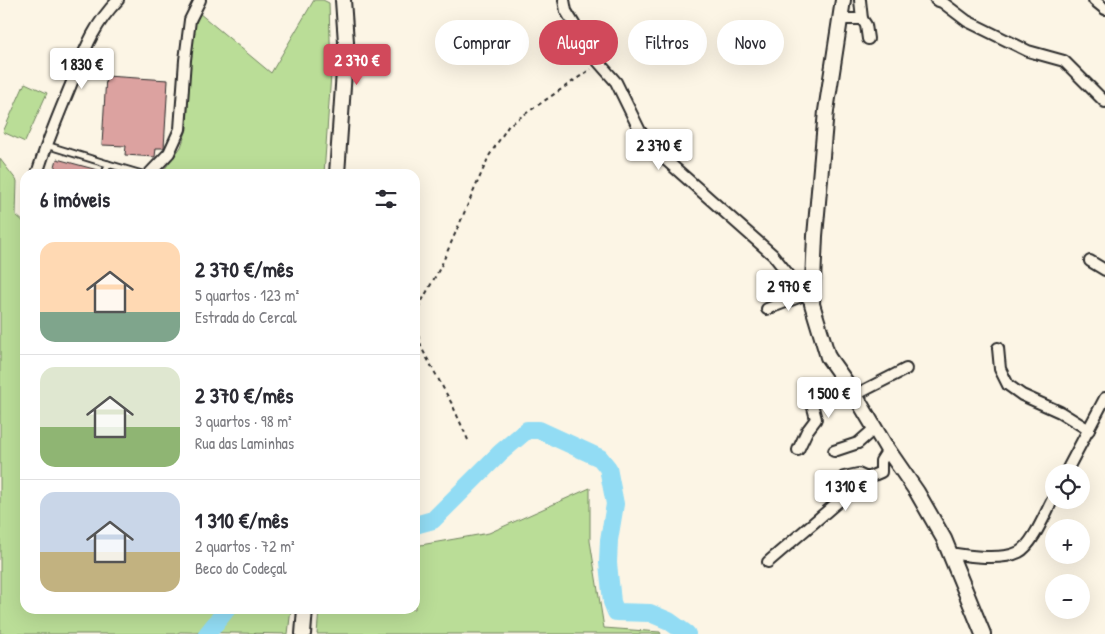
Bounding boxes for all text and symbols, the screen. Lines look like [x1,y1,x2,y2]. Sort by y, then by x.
chip: Comprar [435,20,529,65]
chip: Alugar [539,20,618,65]
chip: Filtros [628,20,707,65]
chip: Novo [717,20,784,65]
pin: 2 370 € [311,44,403,86]
pin: 1 830 € [36,48,128,90]
text: 2 370 € [335,49,379,71]
text: 1 830 € [61,53,103,75]
pin: 2 370 € [613,128,705,171]
text: 2 370 € [637,134,681,156]
text: 6 imóveis [40,185,110,214]
icon: filters [372,185,400,213]
text: 2 370 €/mês [195,255,293,284]
icon: home [80,262,140,322]
pin: 2 970 € [743,270,835,312]
text: 2 970 € [767,275,811,297]
text: 5 quartos · 123 m² [195,284,299,306]
text: Estrada do Cercal [195,306,297,328]
pin: 1 500 € [783,376,875,419]
text: 2 370 €/mês [195,381,293,410]
text: 1 500 € [808,382,850,404]
icon: home [80,387,140,447]
text: 3 quartos · 98 m² [195,410,292,432]
text: Rua das Laminhas [195,432,294,454]
map controls [1045,464,1090,619]
button: locate [1045,464,1090,509]
pin: 1 310 € [800,470,892,512]
text: 1 310 € [825,475,867,497]
text: 1 310 €/mês [195,506,288,535]
icon: home [80,512,140,572]
button: + [1045,519,1090,564]
text: 2 quartos · 72 m² [195,535,295,557]
text: Beco do Codeçal [195,557,287,579]
button: − [1045,574,1090,619]

